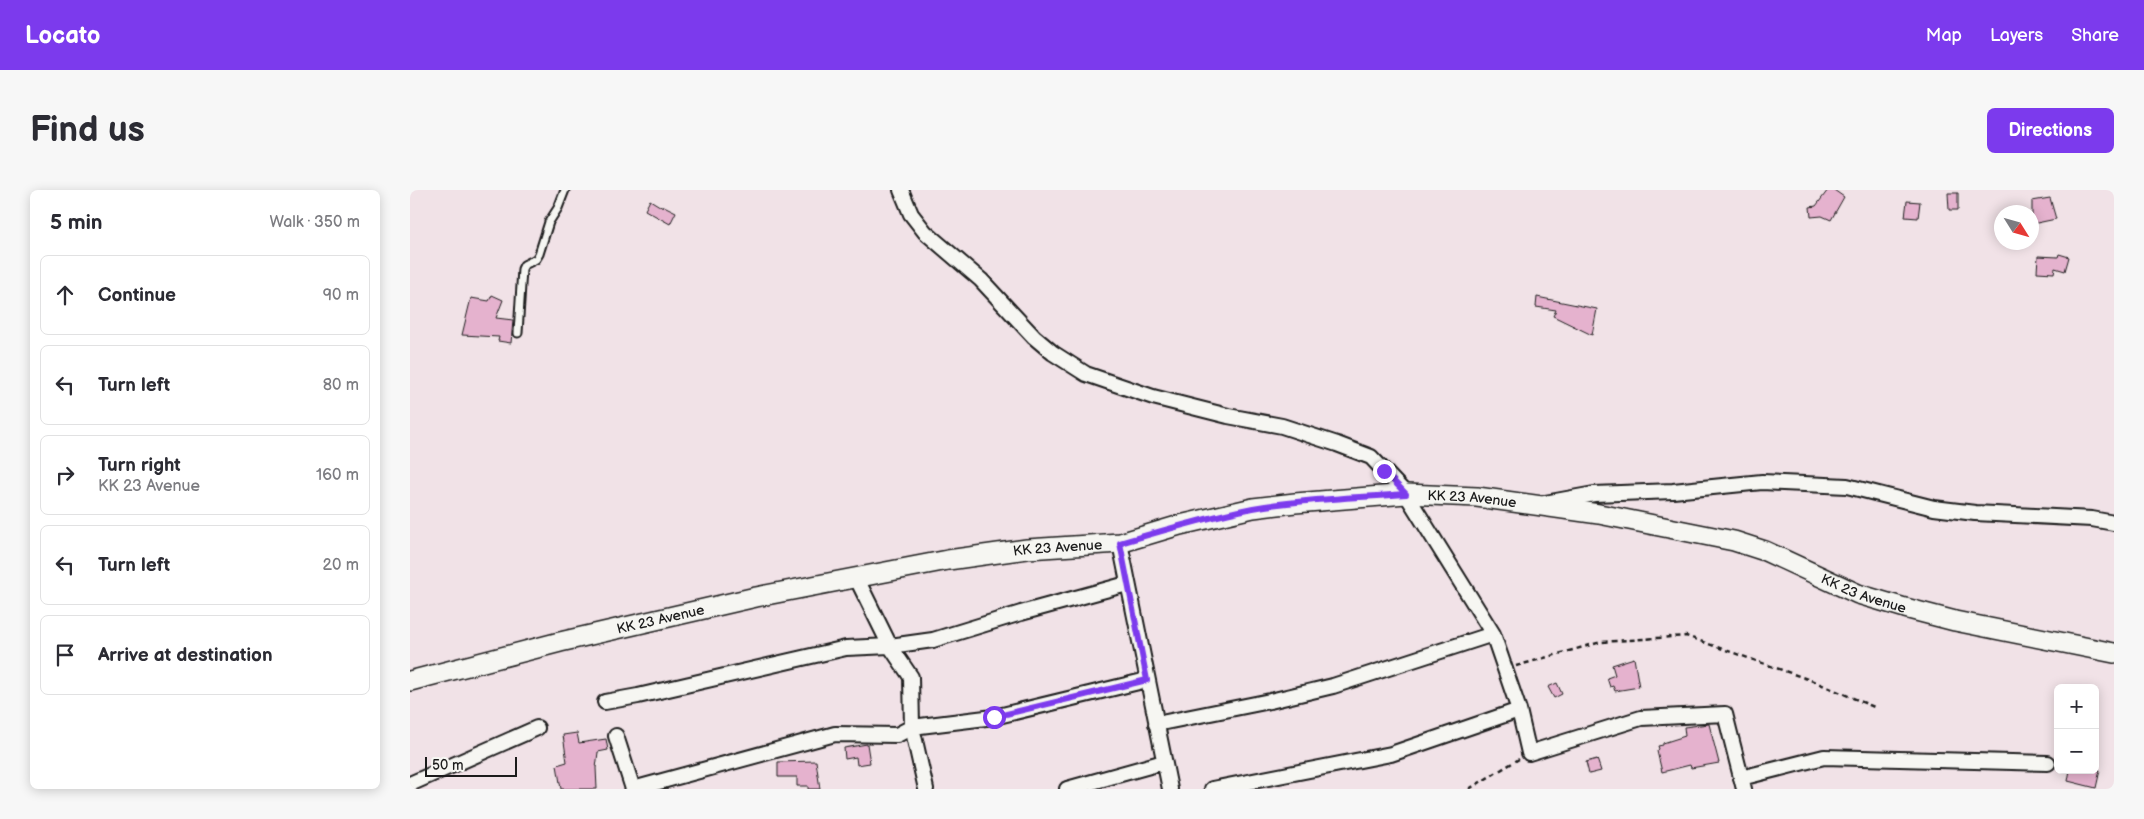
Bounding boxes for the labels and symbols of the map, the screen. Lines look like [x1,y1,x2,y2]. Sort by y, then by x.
north arrow [1994,205,2039,250]
route end [1373,460,1396,483]
street label: KK 23 Avenue [1427,486,1518,511]
street label: KK 23 Avenue [1012,536,1103,559]
street label: KK 23 Avenue [1819,570,1908,616]
street label: KK 23 Avenue [615,601,706,637]
route start [983,706,1006,729]
scale bar [425,754,518,777]

